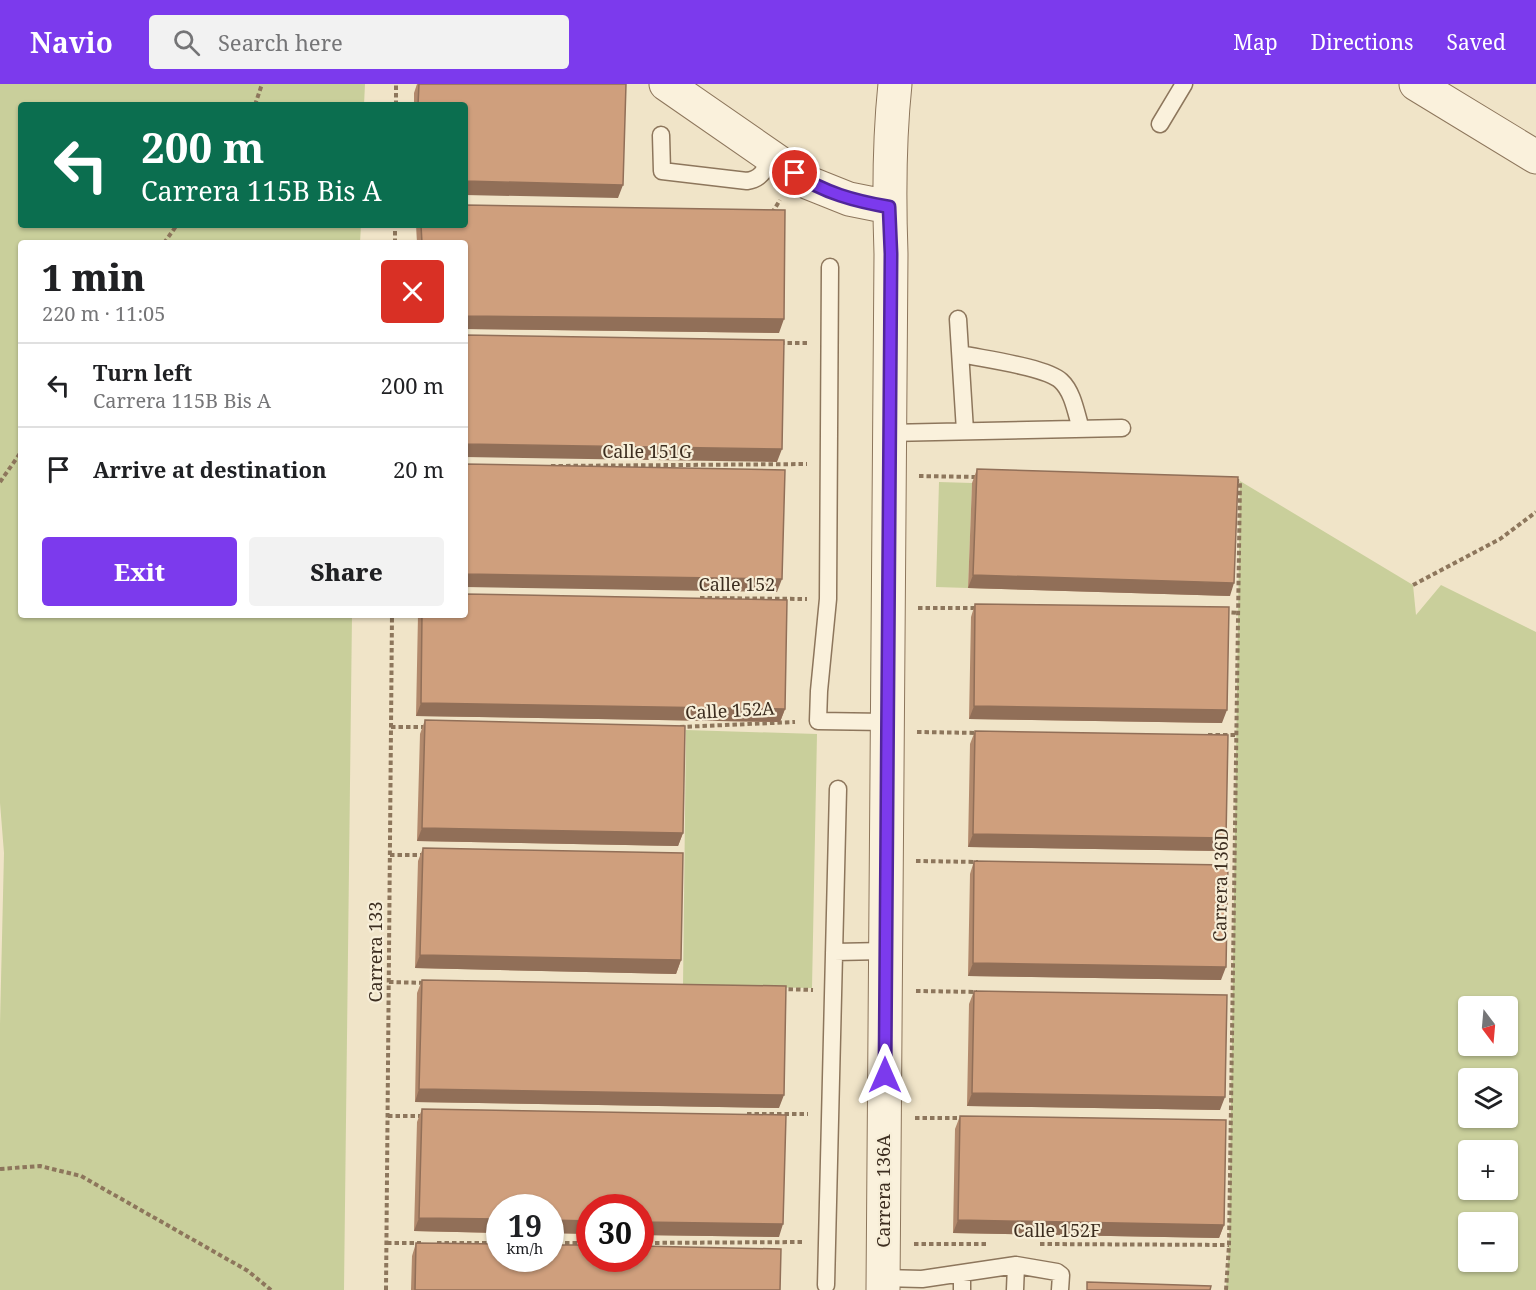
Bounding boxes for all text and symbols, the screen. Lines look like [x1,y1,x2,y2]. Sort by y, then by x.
search box [149,15,569,69]
text: Navio [30,23,113,61]
icon: search [170,26,203,59]
text: Search here [218,27,343,57]
text: Map [1233,28,1278,56]
text: Directions [1311,28,1413,56]
text: Saved [1446,28,1506,56]
text: 200 m [141,118,265,175]
icon: left [42,126,120,204]
pin [769,147,820,198]
icon: arrive [778,156,811,189]
text: Carrera 115B Bis A [141,172,382,209]
text: 1 min [42,253,145,302]
button: close [381,260,444,323]
text: 220 m · 11:05 [42,300,165,327]
text: Turn left [93,357,192,387]
icon: left [42,369,75,402]
text: 200 m [381,370,444,400]
text: Carrera 115B Bis A [93,387,271,414]
street label: Calle 151G [602,439,692,463]
icon: arrive [42,453,75,486]
text: Arrive at destination [93,454,327,484]
text: 20 m [393,454,444,484]
button: Exit [42,537,237,606]
button: Share [249,537,444,606]
street label: Calle 152 [699,572,775,596]
street label: Calle 152A [685,696,776,724]
street label: Carrera 136D [1207,828,1233,942]
street label: Carrera 133 [363,902,387,1002]
north arrow [1458,996,1518,1056]
map controls [1458,996,1518,1272]
position arrow [853,1043,917,1107]
button: layers [1458,1068,1518,1128]
street label: Carrera 136A [871,1134,895,1248]
button: + [1458,1140,1518,1200]
speed limit sign: 30 [576,1194,654,1272]
text: 19 [508,1205,542,1246]
button: − [1458,1212,1518,1272]
street label: Calle 152F [1013,1218,1101,1242]
text: km/h [507,1238,543,1258]

